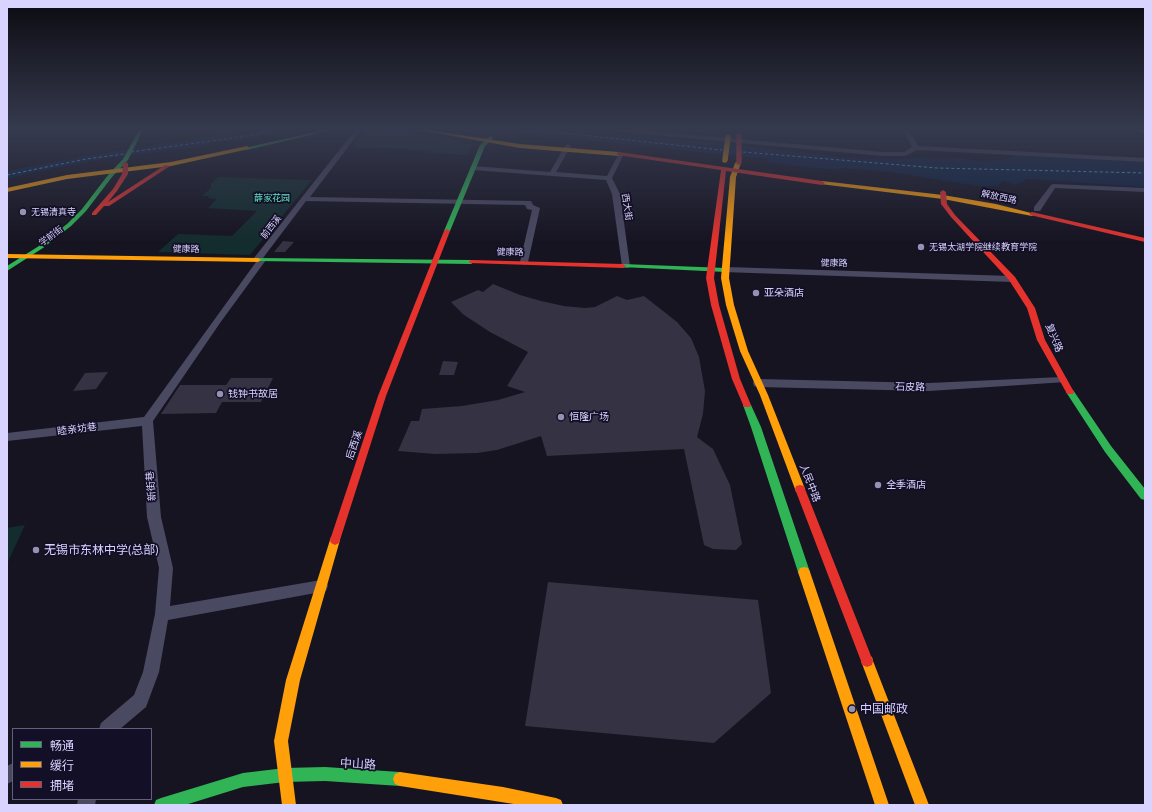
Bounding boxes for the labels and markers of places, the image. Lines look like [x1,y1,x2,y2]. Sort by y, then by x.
marker: 无锡清真寺 [18,207,28,217]
place label: 无锡清真寺 [31,207,76,217]
marker: 无锡太湖学院继续教育学院 [916,242,926,252]
place label: 无锡太湖学院继续教育学院 [929,242,1037,252]
place label: 亚朵酒店 [764,287,804,299]
marker: 亚朵酒店 [751,288,761,298]
place label: 钱钟书故居 [228,388,278,400]
marker: 钱钟书故居 [215,389,225,399]
place label: 恒隆广场 [569,411,609,423]
marker: 恒隆广场 [556,412,566,422]
place label: 全季酒店 [886,479,926,491]
marker: 全季酒店 [873,480,883,490]
place label: 无锡市东林中学(总部) [44,543,158,557]
marker: 无锡市东林中学(总部) [31,545,41,555]
place label: 中国邮政 [860,702,908,716]
marker: 中国邮政 [847,704,857,714]

